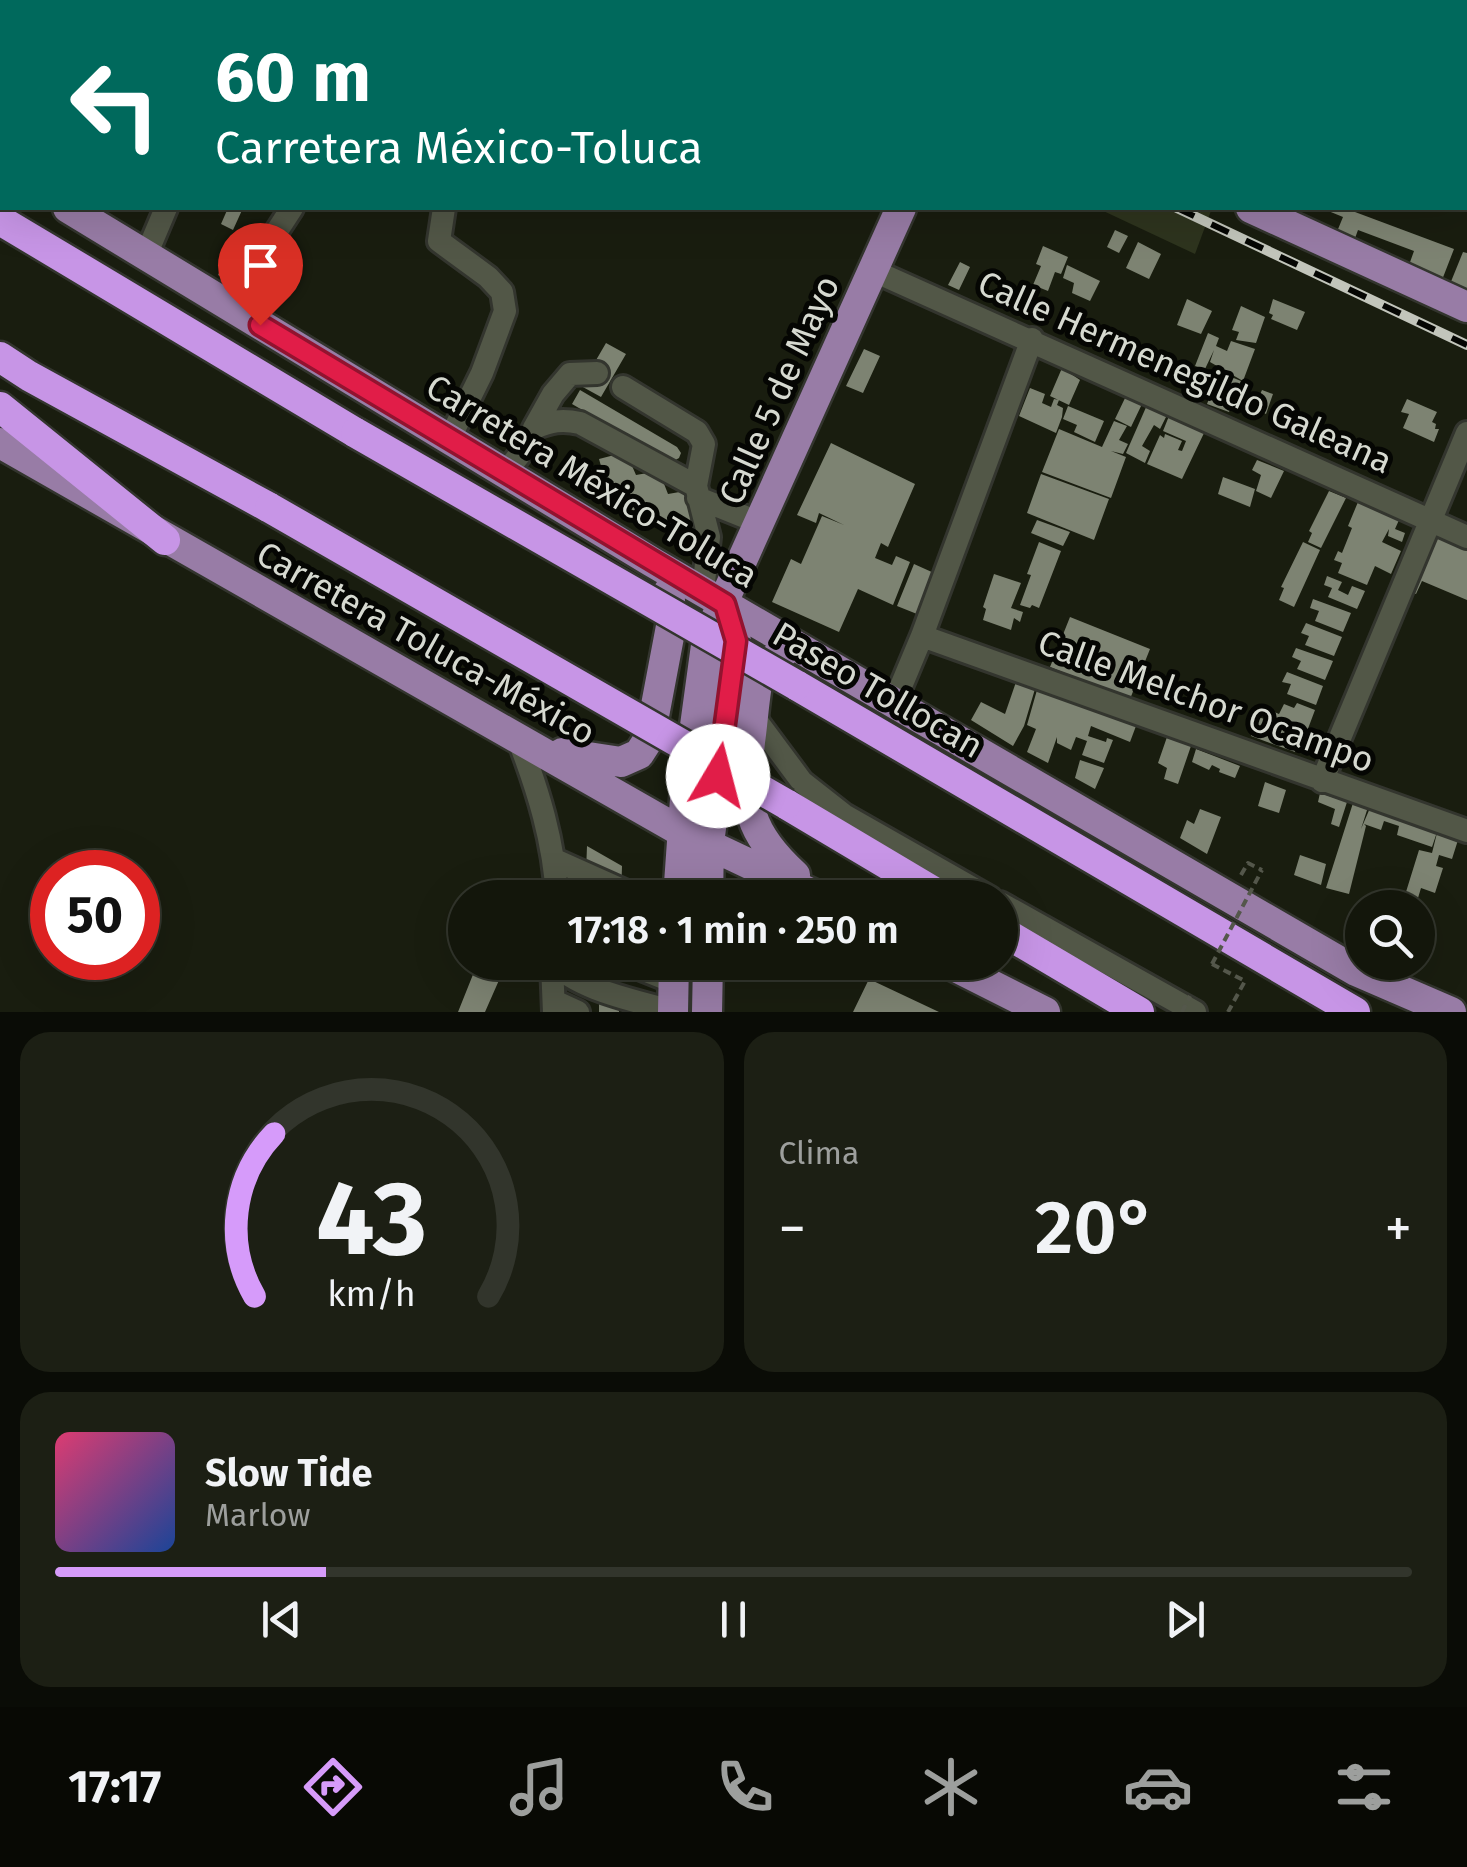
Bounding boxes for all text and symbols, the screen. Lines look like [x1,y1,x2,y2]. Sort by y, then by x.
text: 60 m [215,36,371,120]
icon: left [50,40,180,170]
text: Carretera México-Toluca [215,121,703,175]
pin [218,223,303,326]
icon: arrive [233,238,288,293]
street label: Calle Hermenegildo Galeana [972,262,1398,482]
street label: Calle 5 de Mayo [710,269,848,511]
street label: Carretera México-Toluca [419,365,765,597]
street label: Carretera Toluca-México [249,532,603,754]
street label: Paseo Tollocan [765,613,991,767]
street label: Calle Melchor Ocampo [1032,621,1380,781]
position arrow [666,724,770,828]
speed limit sign: 50 [30,850,160,980]
map controls [1345,890,1435,980]
button: search [1345,890,1435,980]
text: 17:18 · 1 min · 250 m [567,907,899,953]
text: Clima [779,1134,859,1172]
text: 43 [316,1157,427,1282]
text: 20° [1035,1183,1156,1273]
text: − [779,1196,806,1262]
text: + [1385,1196,1412,1262]
text: km/h [328,1273,416,1315]
text: Slow Tide [205,1450,373,1496]
text: Marlow [205,1496,311,1534]
icon: previous [254,1592,309,1647]
icon: pause [706,1592,761,1647]
icon: next [1158,1592,1213,1647]
icon: directions [298,1752,368,1822]
icon: music [504,1752,574,1822]
icon: phone [710,1752,780,1822]
icon: climate [916,1752,986,1822]
icon: car [1123,1752,1193,1822]
icon: filters [1329,1752,1399,1822]
text: 17:17 [68,1760,161,1814]

